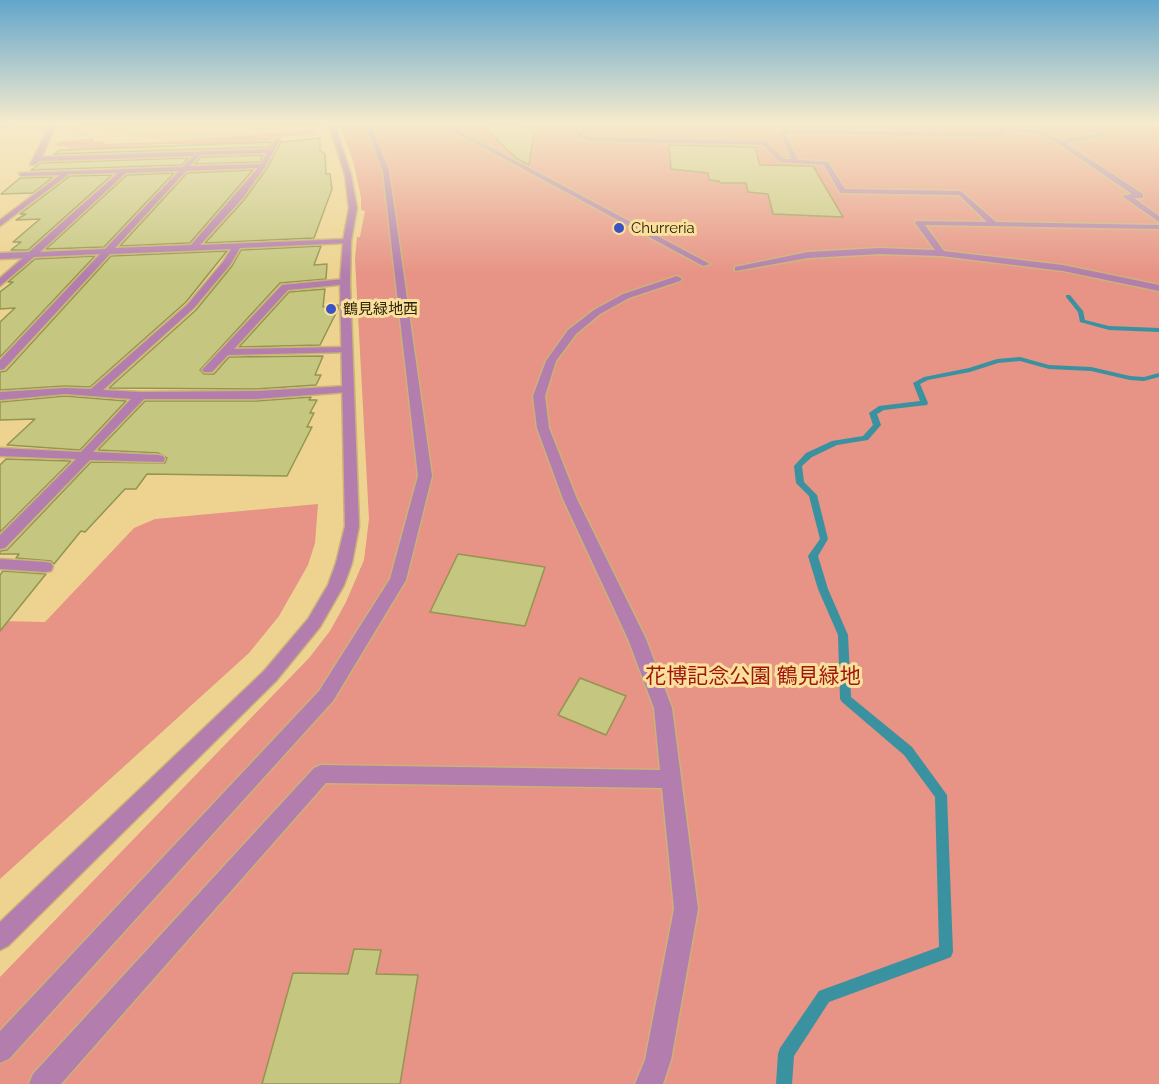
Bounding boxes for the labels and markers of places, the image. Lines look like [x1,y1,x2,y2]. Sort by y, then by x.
place label: Churreria [631,219,695,237]
marker: Churreria [612,221,626,235]
place label: 鶴見緑地西 [343,300,418,318]
marker: 鶴見緑地西 [324,302,338,316]

